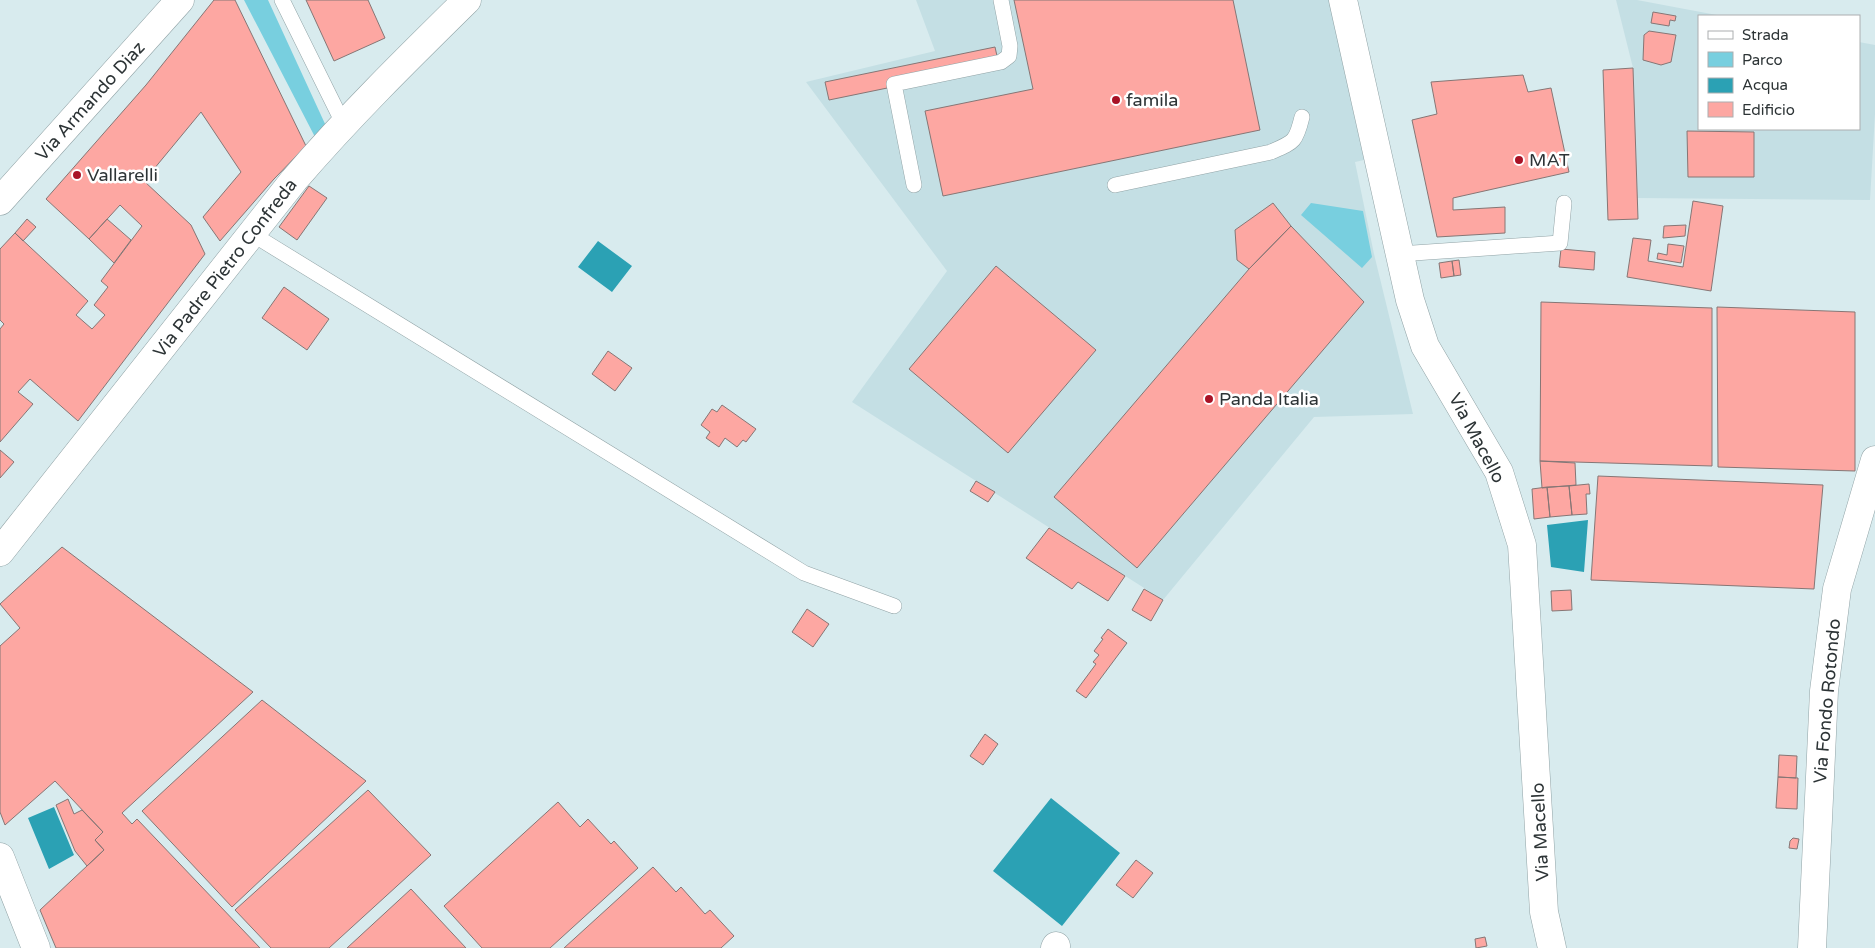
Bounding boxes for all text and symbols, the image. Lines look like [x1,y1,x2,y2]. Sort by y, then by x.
legend [1698,15,1860,130]
text: Strada [1742,26,1789,44]
street label: Via Armando Diaz [31,37,149,165]
text: Parco [1742,51,1783,69]
text: Acqua [1742,76,1788,94]
place label: famila [1126,89,1178,111]
marker: famila [1110,94,1122,106]
text: Edificio [1742,101,1795,119]
place label: MAT [1529,149,1570,171]
marker: MAT [1513,154,1525,166]
place label: Vallarelli [87,164,158,186]
marker: Vallarelli [71,169,83,181]
street label: Via Padre Pietro Confreda [148,174,302,362]
place label: Panda Italia [1219,388,1319,410]
street label: Via Macello [1444,389,1510,487]
marker: Panda Italia [1203,393,1215,405]
street label: Via Fondo Rotondo [1809,618,1845,784]
street label: Via Macello [1526,782,1554,882]

